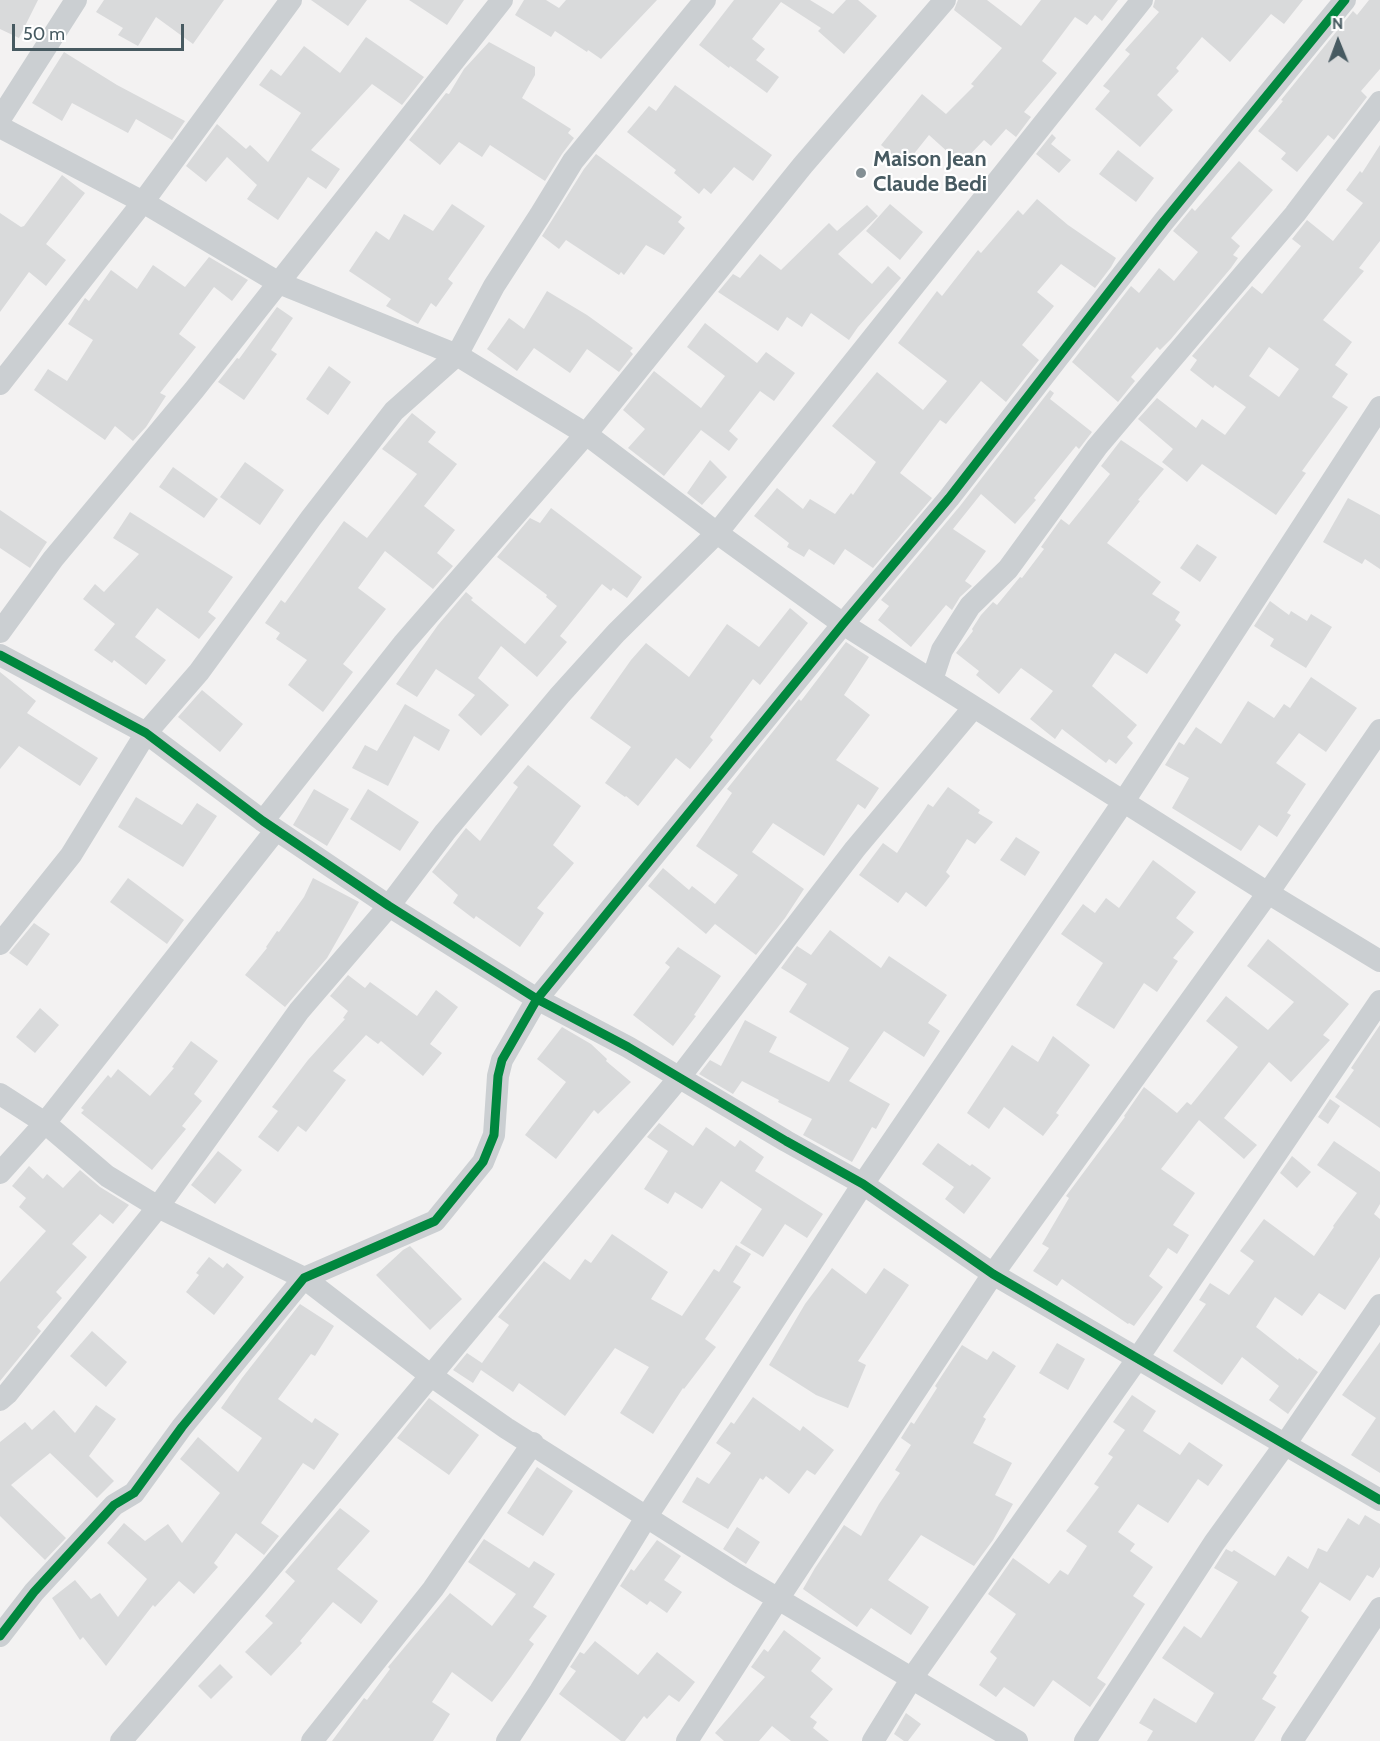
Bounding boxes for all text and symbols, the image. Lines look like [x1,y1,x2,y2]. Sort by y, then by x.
scale bar [15,12,188,50]
north arrow [1308,12,1368,72]
text: N [1332,14,1343,33]
text: 50 m [23,23,65,45]
place label: Maison Jean Claude Bedi [873,147,987,198]
marker: Maison Jean Claude Bedi [854,166,868,180]

